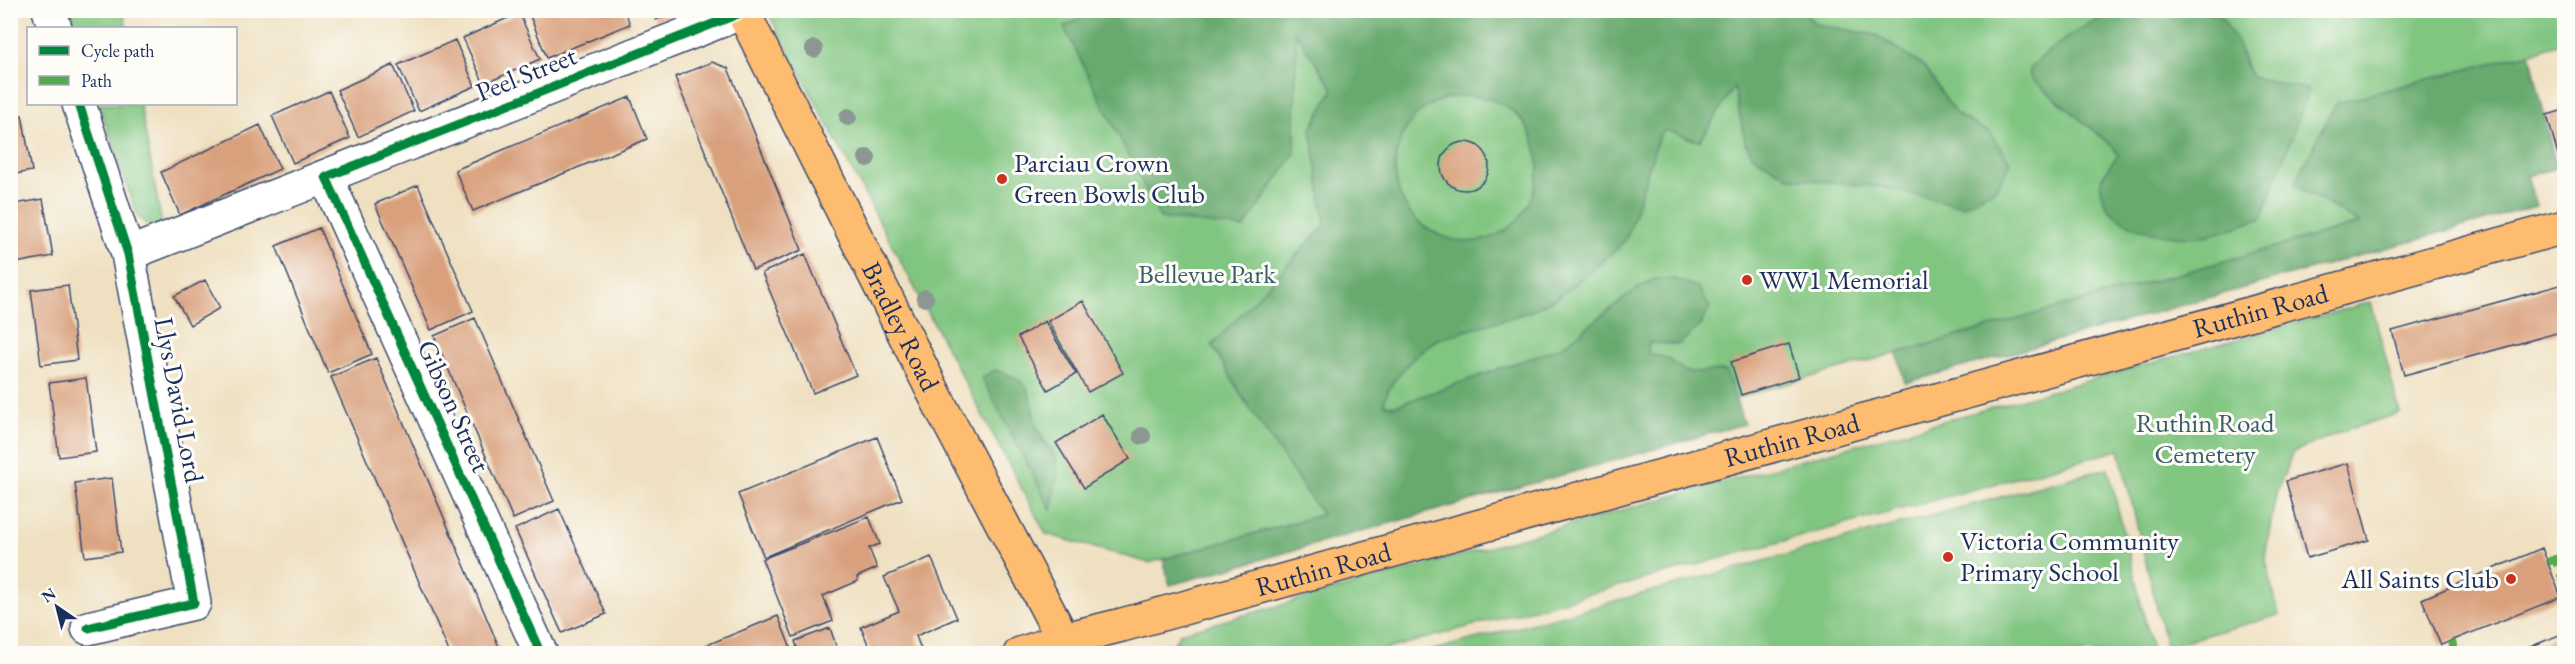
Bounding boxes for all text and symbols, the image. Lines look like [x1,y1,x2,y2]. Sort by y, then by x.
legend [27,27,237,105]
street label: Peel Street [470,37,582,110]
text: Cycle path [81,39,155,62]
text: Path [81,69,112,92]
place label: Parciau Crown Green Bowls Club [1014,145,1205,211]
marker: Parciau Crown Green Bowls Club [995,172,1009,186]
street label: Bradley Road [854,256,948,397]
park label: Bellevue Park [1138,256,1276,291]
place label: WW1 Memorial [1759,262,1928,297]
marker: WW1 Memorial [1740,273,1754,287]
street label: Ruthin Road [2189,275,2332,346]
street label: Llys David Lord [146,314,213,486]
street label: Gibson Street [410,334,499,478]
street label: Ruthin Road [1720,404,1864,475]
park label: Ruthin Road Cemetery [2136,405,2275,471]
place label: Victoria Community Primary School [1960,523,2179,589]
street label: Ruthin Road [1252,534,1395,604]
marker: Victoria Community Primary School [1941,550,1955,564]
place label: All Saints Club [2340,561,2499,596]
marker: All Saints Club [2504,572,2518,586]
north arrow [27,577,87,637]
text: N [37,583,60,607]

